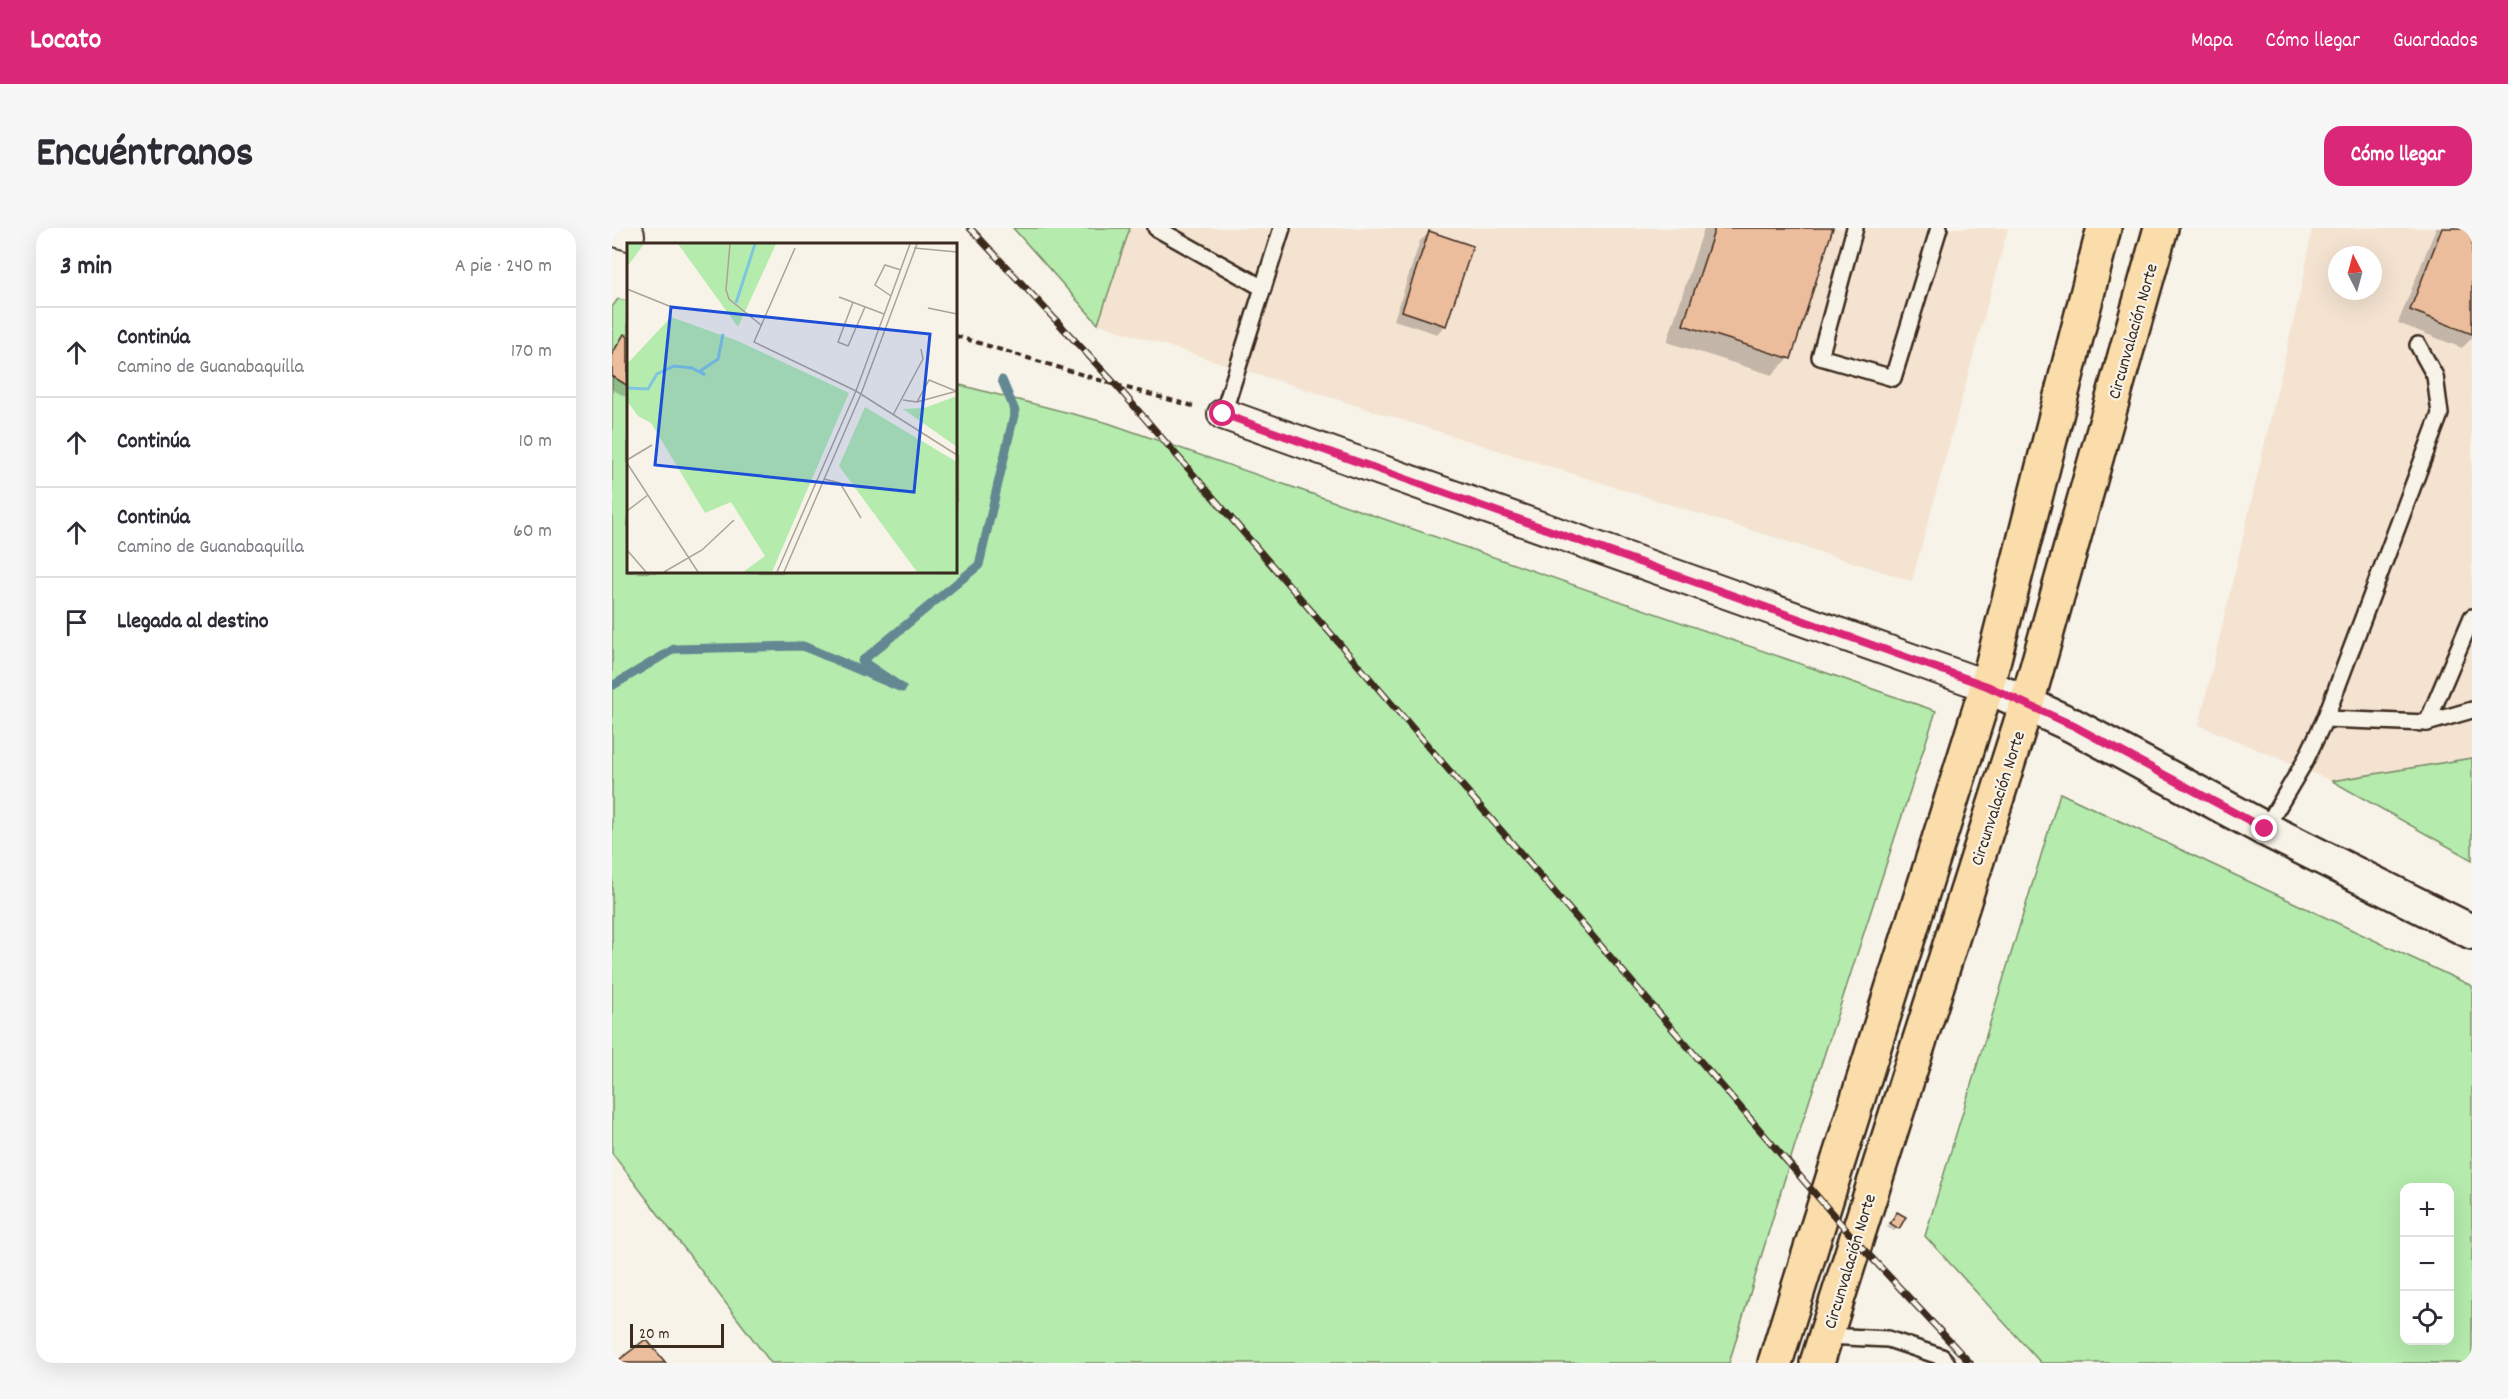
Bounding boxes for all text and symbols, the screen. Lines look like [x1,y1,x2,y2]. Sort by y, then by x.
text: Locato [30,22,101,62]
text: Mapa [2191,27,2233,57]
text: Cómo llegar [2266,27,2360,57]
text: Guardados [2393,27,2478,57]
text: Encuéntranos [36,126,254,186]
button: Cómo llegar [2324,126,2472,186]
inset map [627,243,957,573]
north arrow [2328,246,2382,300]
text: 3 min [60,249,112,286]
text: A pie · 240 m [455,253,552,281]
street label: Circunvalación Norte [2103,261,2166,402]
text: Continúa [117,323,190,354]
icon: ahead [60,336,93,369]
text: 170 m [511,338,552,366]
text: Camino de Guanabaquilla [117,354,304,382]
route start [1209,400,1235,426]
icon: ahead [60,426,93,459]
text: Continúa [117,427,190,458]
text: 10 m [518,428,552,456]
text: Continúa [117,503,190,534]
icon: ahead [60,516,93,549]
text: 60 m [513,518,552,546]
text: Camino de Guanabaquilla [117,534,304,562]
icon: arrive [60,606,93,639]
text: Llegada al destino [117,607,269,638]
street label: Circunvalación Norte [1966,728,2033,869]
route end [2251,815,2277,841]
map controls [2400,1183,2454,1345]
button: + [2400,1183,2454,1237]
street label: Circunvalación Norte [1819,1191,1884,1332]
button: − [2400,1237,2454,1291]
button: locate [2400,1291,2454,1345]
scale bar [630,1321,724,1348]
text: 20 m [639,1323,669,1346]

